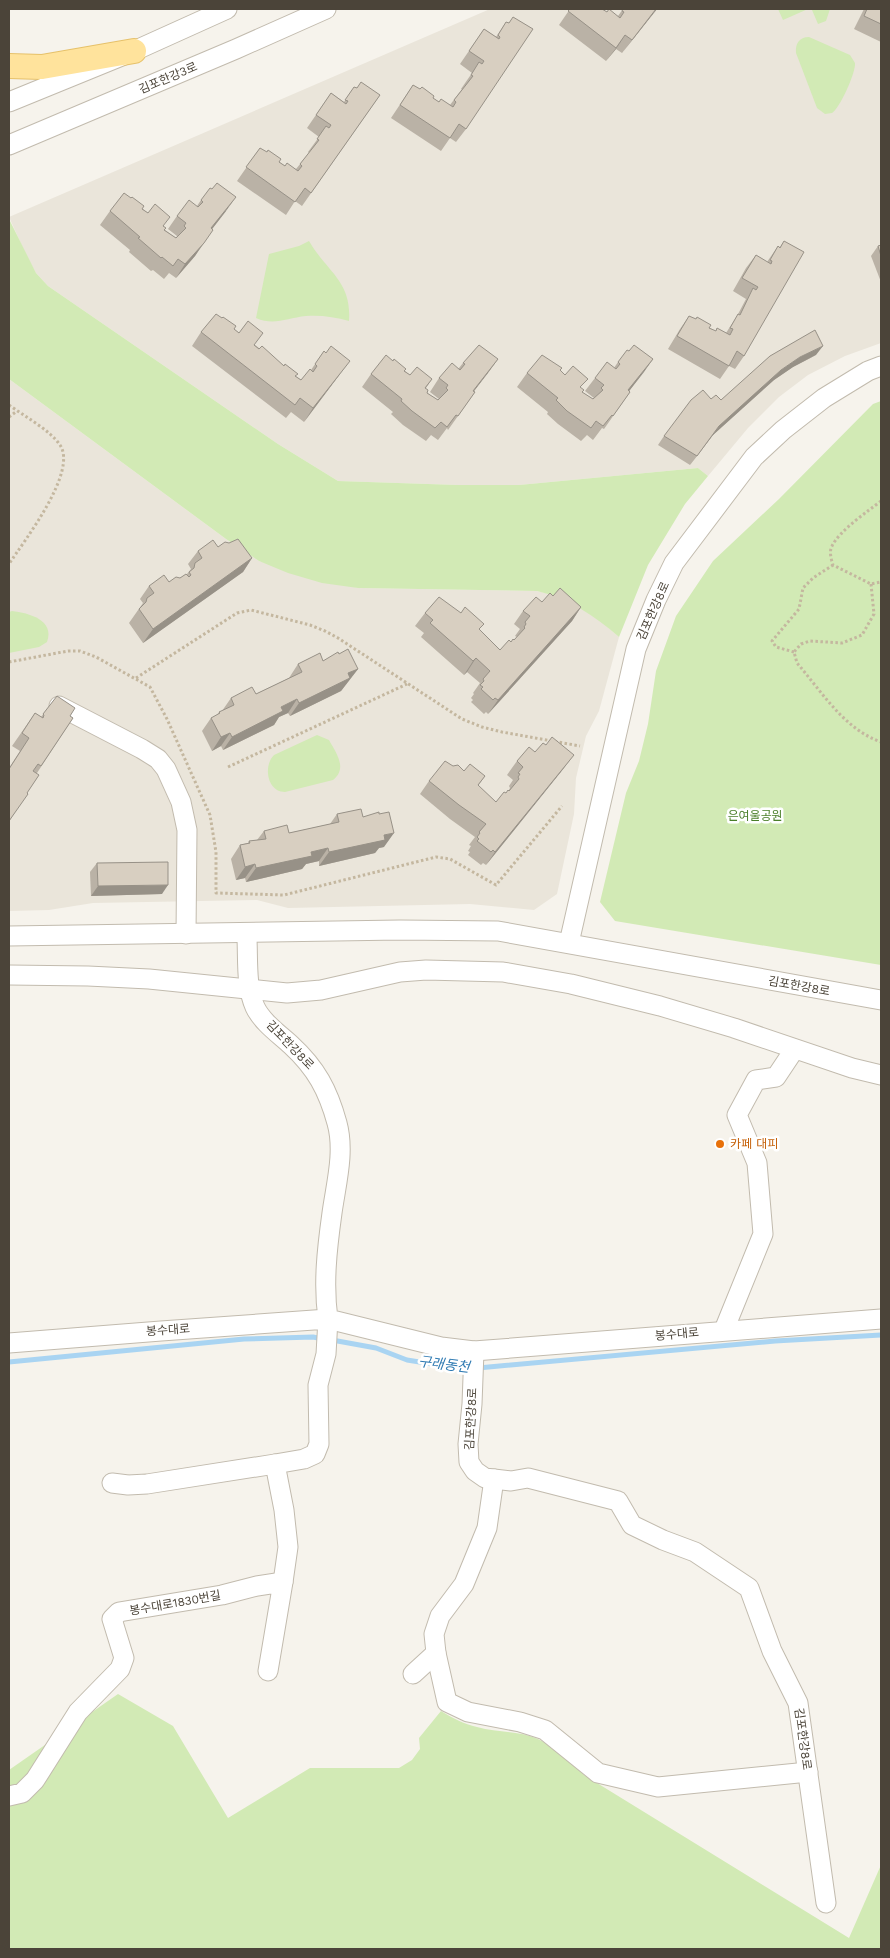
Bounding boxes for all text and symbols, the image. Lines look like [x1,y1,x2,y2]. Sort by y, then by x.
street label: 김포한강3로 [137,59,199,97]
street label: 김포한강8로 [634,580,672,642]
park label: 은여울공원 [727,809,783,823]
street label: 김포한강8로 [767,974,831,998]
street label: 김포한강8로 [263,1018,317,1072]
place label: 카페 대피 [730,1137,778,1151]
marker: 카페 대피 [714,1138,726,1150]
street label: 봉수대로 [145,1321,191,1339]
street label: 봉수대로 [654,1325,700,1343]
water label: 구래동천 [417,1353,472,1375]
street label: 김포한강8로 [462,1387,480,1451]
street label: 봉수대로1830번길 [128,1588,222,1618]
street label: 김포한강8로 [792,1707,814,1771]

